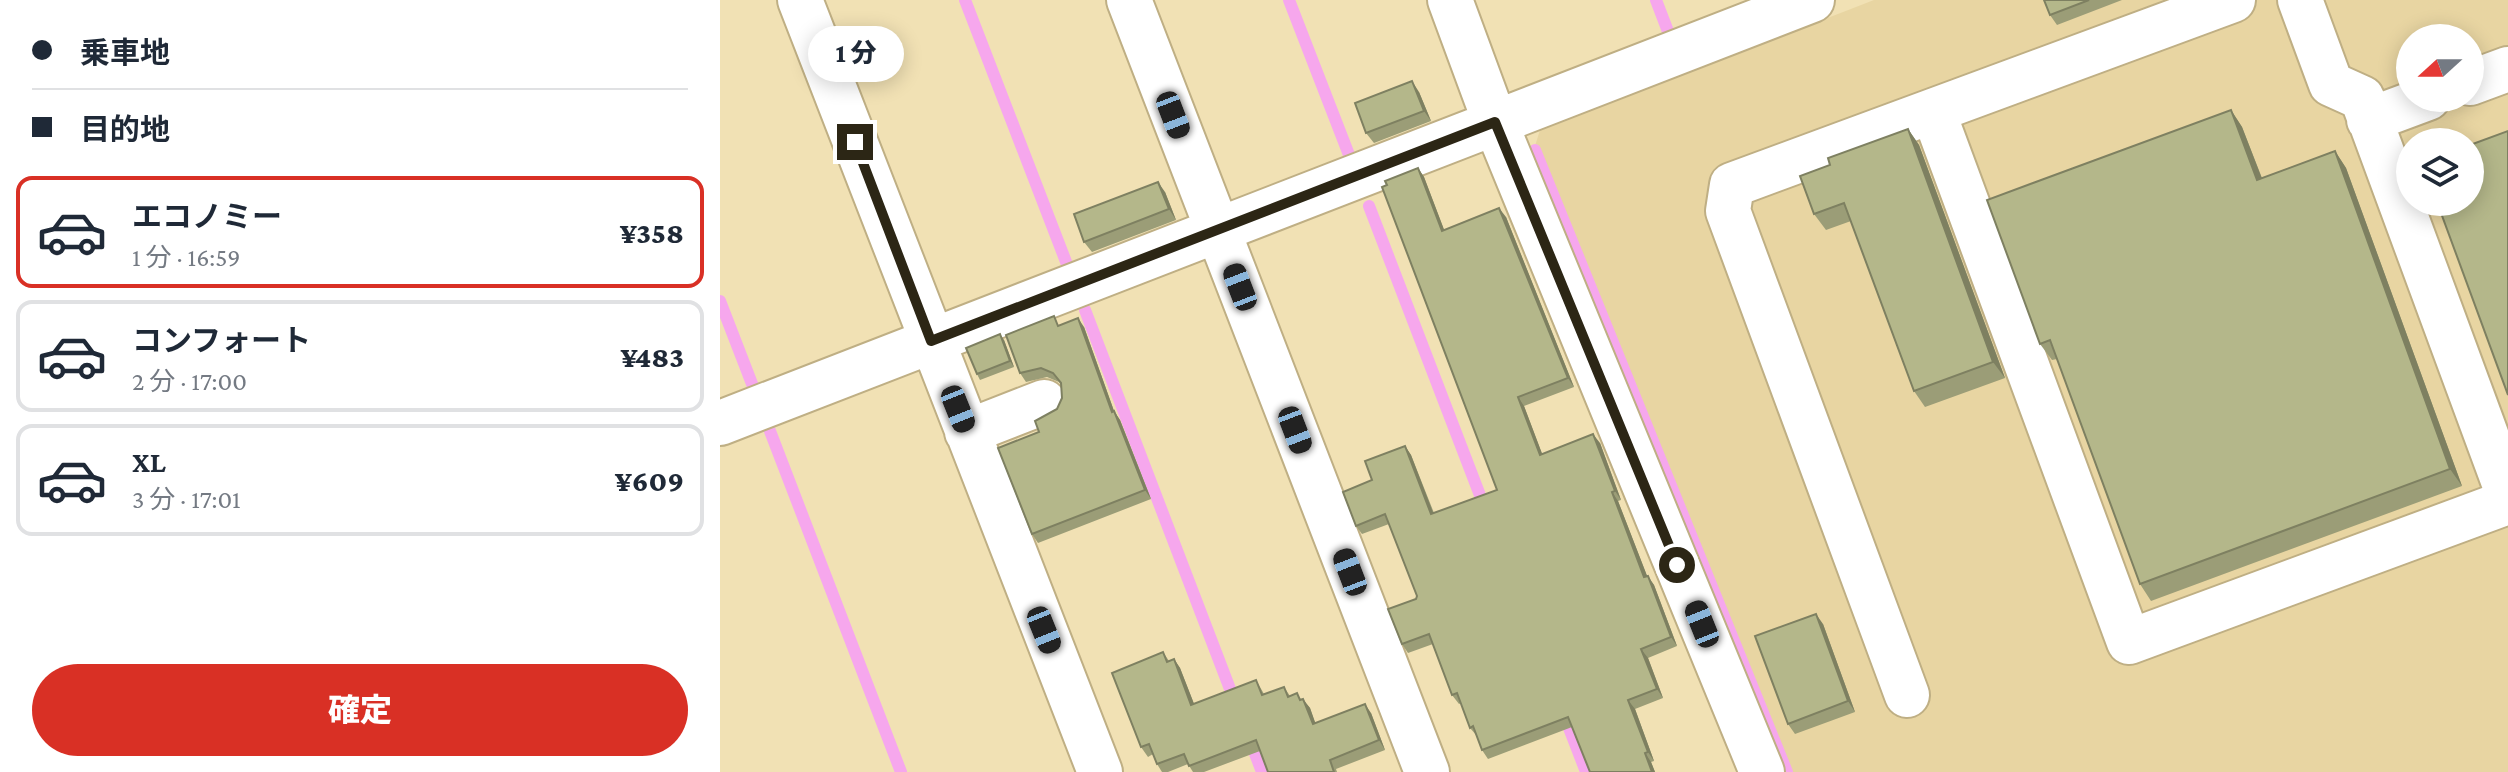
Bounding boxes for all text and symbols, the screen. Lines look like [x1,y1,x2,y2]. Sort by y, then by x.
north arrow [2396,24,2484,112]
map controls [2396,24,2484,216]
callout: 1 分 [807,26,903,82]
text: 乗車地 [80,36,170,69]
text: 1 分 [835,39,877,68]
car [1153,88,1193,142]
text: 目的地 [80,113,170,146]
route end [837,124,873,160]
button: layers [2396,128,2484,216]
icon: car [36,196,108,268]
text: エコノミー [132,200,282,233]
text: ¥358 [619,216,684,249]
text: 1 分 · 16:59 [132,243,240,272]
car [1220,260,1260,314]
icon: car [36,320,108,392]
text: コンフォート [132,324,311,357]
text: ¥483 [620,340,684,373]
text: 2 分 · 17:00 [132,367,247,396]
car [938,382,978,436]
car [1275,403,1315,457]
icon: car [36,444,108,516]
text: XL [132,445,166,478]
text: ¥609 [615,464,684,497]
text: 3 分 · 17:01 [132,485,241,514]
car [1330,545,1370,599]
route start [1659,547,1695,583]
car [1682,597,1722,651]
car [1024,603,1064,657]
button: 確定 [32,664,688,756]

